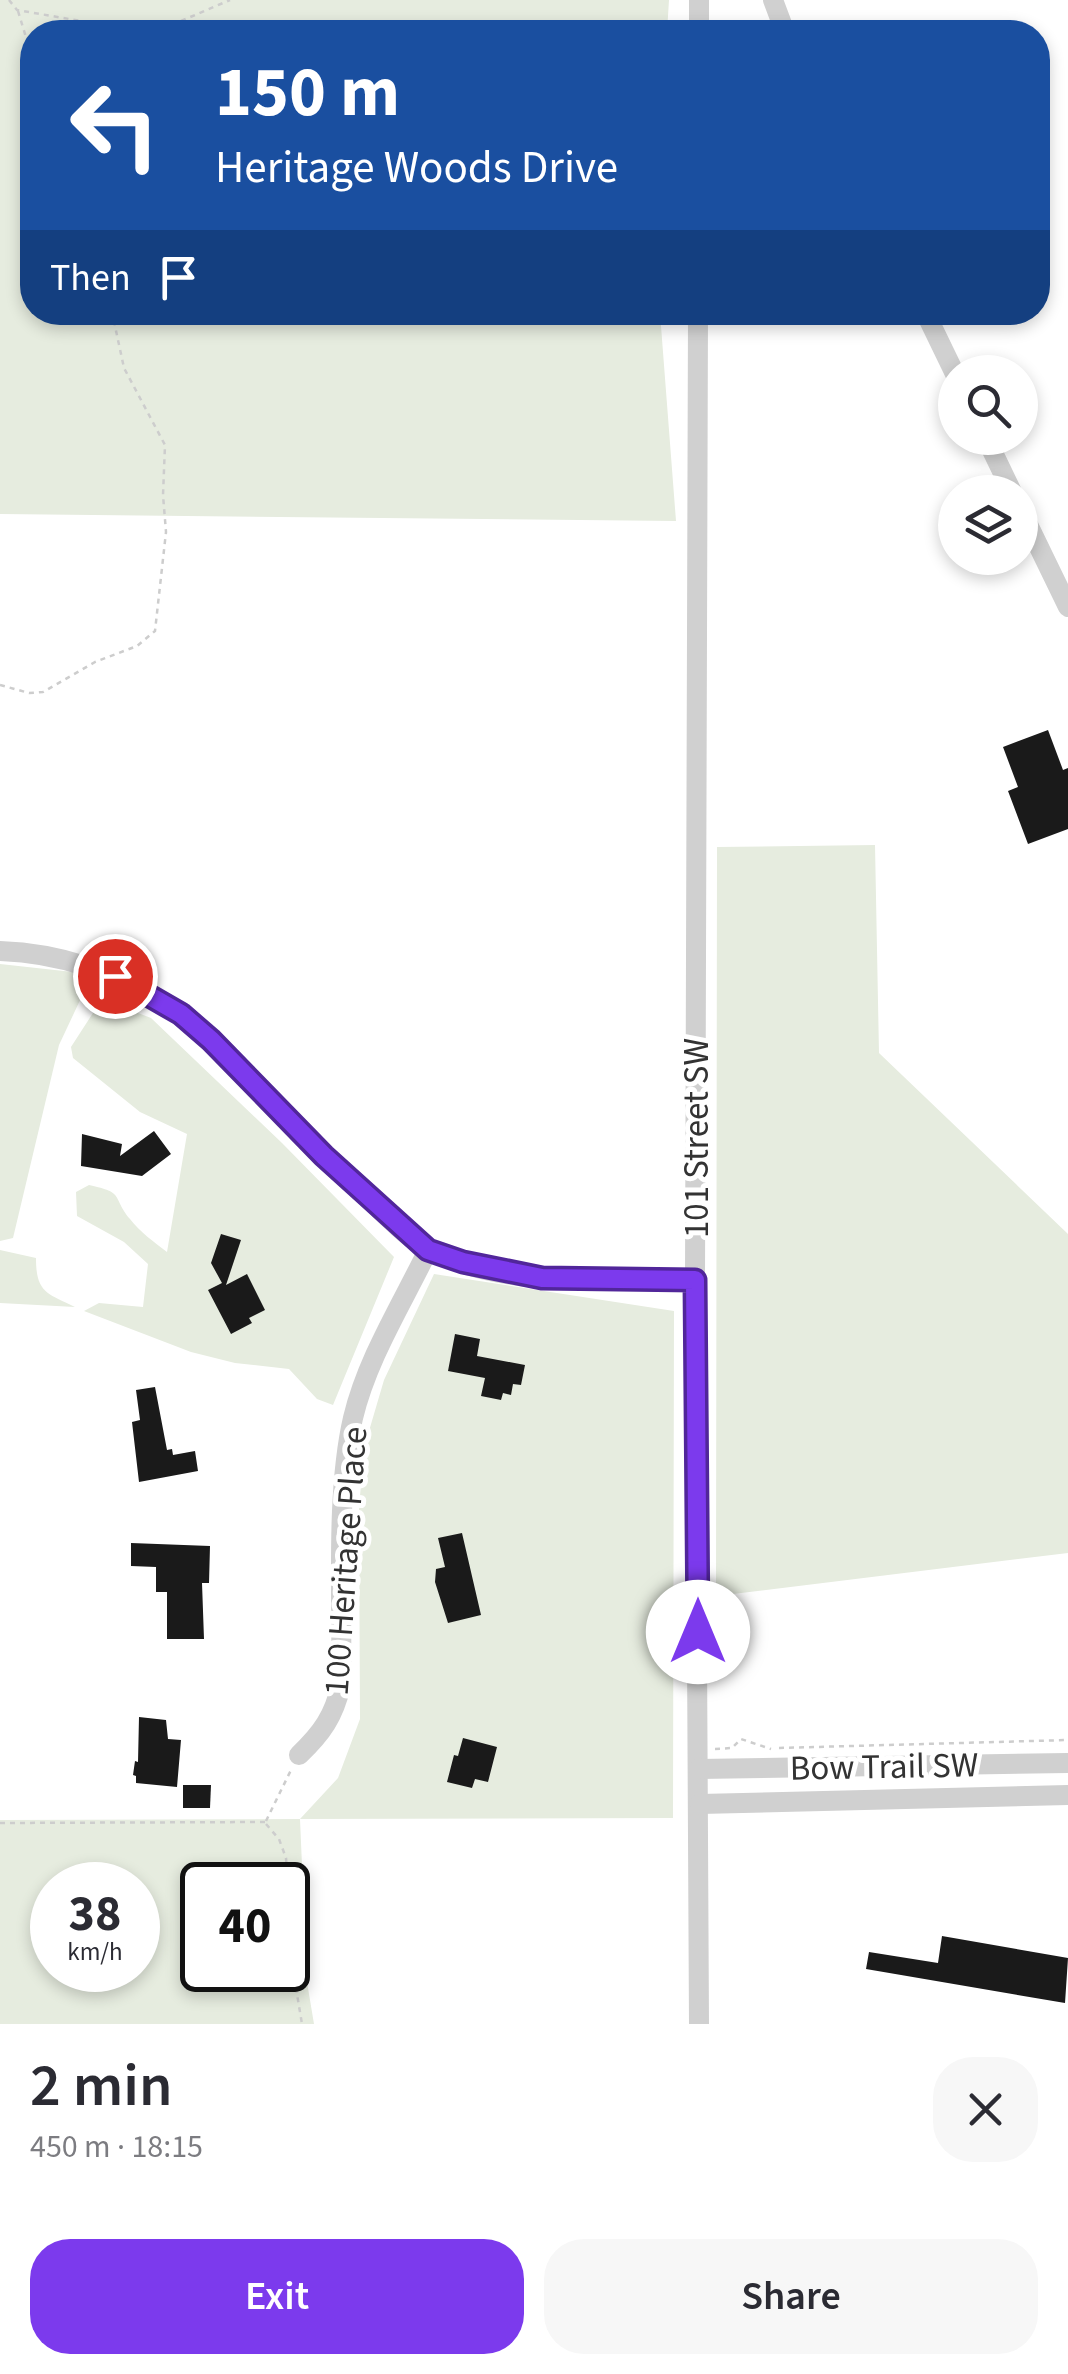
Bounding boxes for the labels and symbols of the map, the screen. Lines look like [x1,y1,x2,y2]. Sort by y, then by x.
pin [73,934,158,1019]
street label: 101 Street SW [672,1038,722,1238]
street label: 100 Heritage Place [312,1425,380,1697]
position arrow [646,1580,750,1684]
street label: Bow Trail SW [789,1740,979,1794]
speed limit sign: 40 [180,1862,310,1992]

